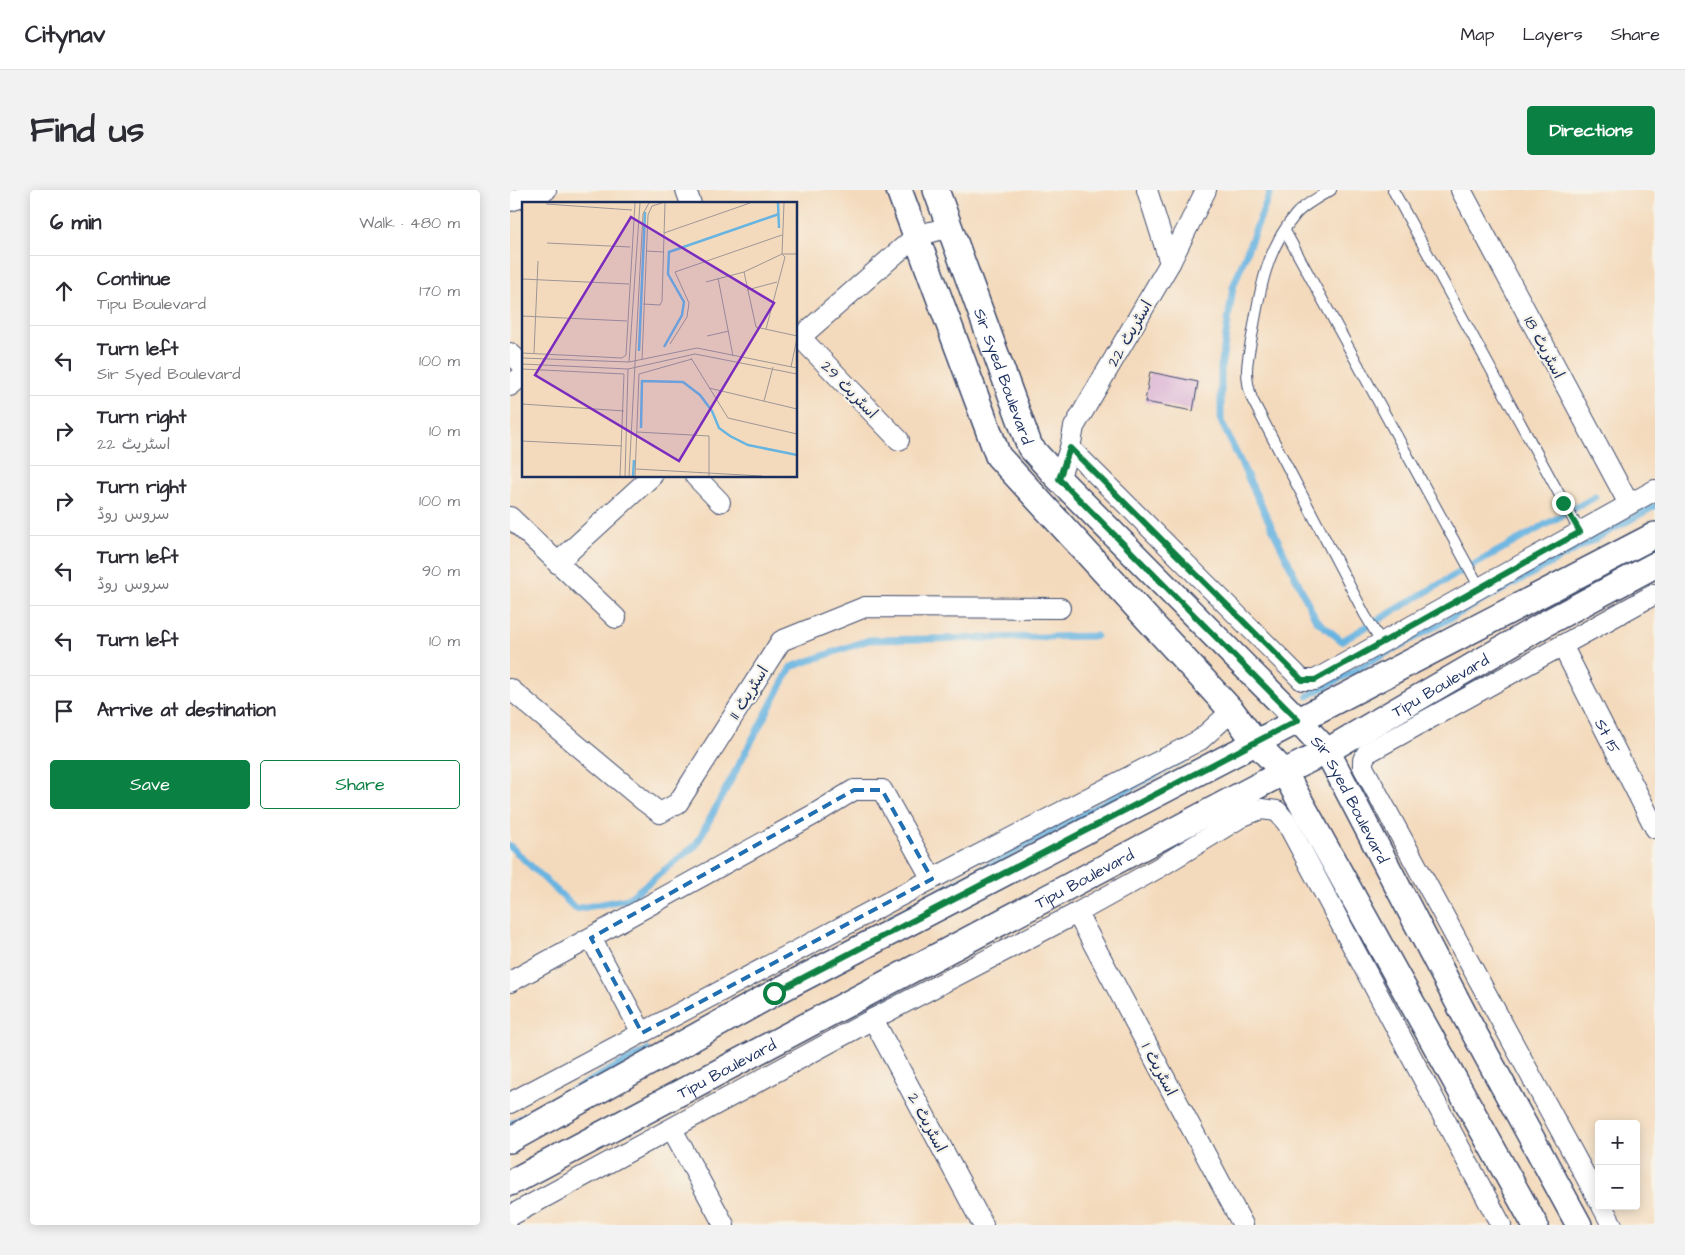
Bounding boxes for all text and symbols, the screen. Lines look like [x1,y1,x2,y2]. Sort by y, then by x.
text: Citynav [25,18,105,52]
text: Map [1460,22,1494,47]
text: Layers [1522,22,1583,47]
text: Share [1611,22,1660,47]
text: Find us [30,106,144,155]
button: Directions [1527,106,1655,155]
inset map [522,202,798,478]
text: 6 min [50,208,102,237]
text: Walk · 480 m [359,212,460,234]
text: Continue [97,266,171,293]
icon: ahead [50,277,78,305]
text: 170 m [419,280,460,302]
text: Tipu Boulevard [97,293,206,315]
street label: اسٹریٹ 22 [1102,296,1158,371]
street label: Sir Syed Boulevard [968,305,1038,447]
street label: اسٹریٹ 18 [1519,312,1570,383]
text: Turn left [97,336,178,363]
icon: left [50,347,78,375]
text: 100 m [419,350,460,372]
street label: اسٹریٹ 29 [816,356,883,424]
text: Sir Syed Boulevard [97,363,240,385]
text: Turn right [97,404,186,431]
icon: right [50,417,78,445]
text: 10 m [429,420,460,442]
text: اسٹریٹ 22 [97,433,171,455]
text: Turn right [97,474,186,501]
icon: right [50,487,78,515]
text: 100 m [419,490,460,512]
route end [1552,492,1575,515]
text: سروس روڈ [97,503,169,525]
text: Turn left [97,544,178,571]
icon: left [50,557,78,585]
text: 90 m [422,560,460,582]
text: سروس روڈ [97,573,169,595]
icon: left [50,627,78,655]
text: Turn left [97,627,178,654]
text: 10 m [429,630,460,652]
street label: Tipu Boulevard [1388,649,1493,723]
street label: اسٹریٹ 11 [724,662,774,724]
icon: arrive [50,697,78,725]
text: Arrive at destination [97,697,276,724]
street label: St 15 [1589,715,1626,758]
street label: Sir Syed Boulevard [1306,731,1394,867]
button: Save [50,760,250,809]
button: Share [260,760,460,809]
street label: Tipu Boulevard [1031,844,1138,914]
route start [763,982,786,1005]
street label: Tipu Boulevard [674,1034,780,1104]
street label: اسٹریٹ 1 [1136,1039,1182,1100]
street label: اسٹریٹ 2 [902,1089,952,1156]
map controls [1595,1120,1640,1210]
button: + [1595,1120,1640,1165]
button: − [1595,1165,1640,1210]

